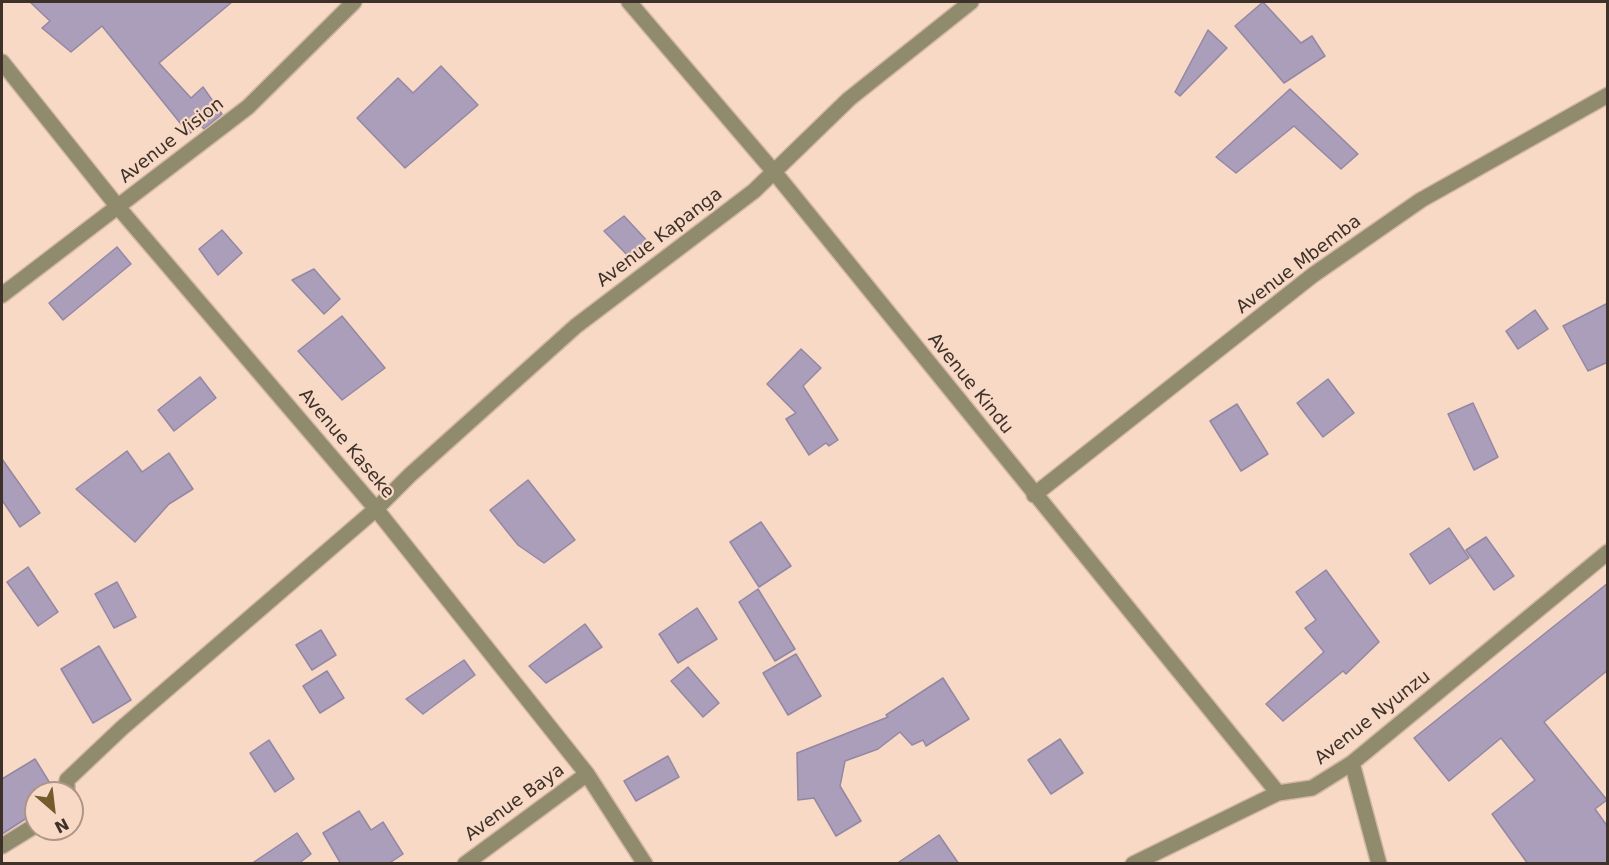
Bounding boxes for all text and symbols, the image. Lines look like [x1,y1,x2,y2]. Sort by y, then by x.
street label: Avenue Vision [116,94,228,188]
street label: Avenue Kapanga [593,184,727,292]
street label: Avenue Mbemba [1232,211,1366,319]
street label: Avenue Kindu [923,329,1017,439]
street label: Avenue Kaseke [294,385,398,503]
street label: Avenue Nyunzu [1311,666,1435,770]
street label: Avenue Baya [461,760,569,846]
north arrow [24,781,84,841]
text: N [51,814,72,837]

